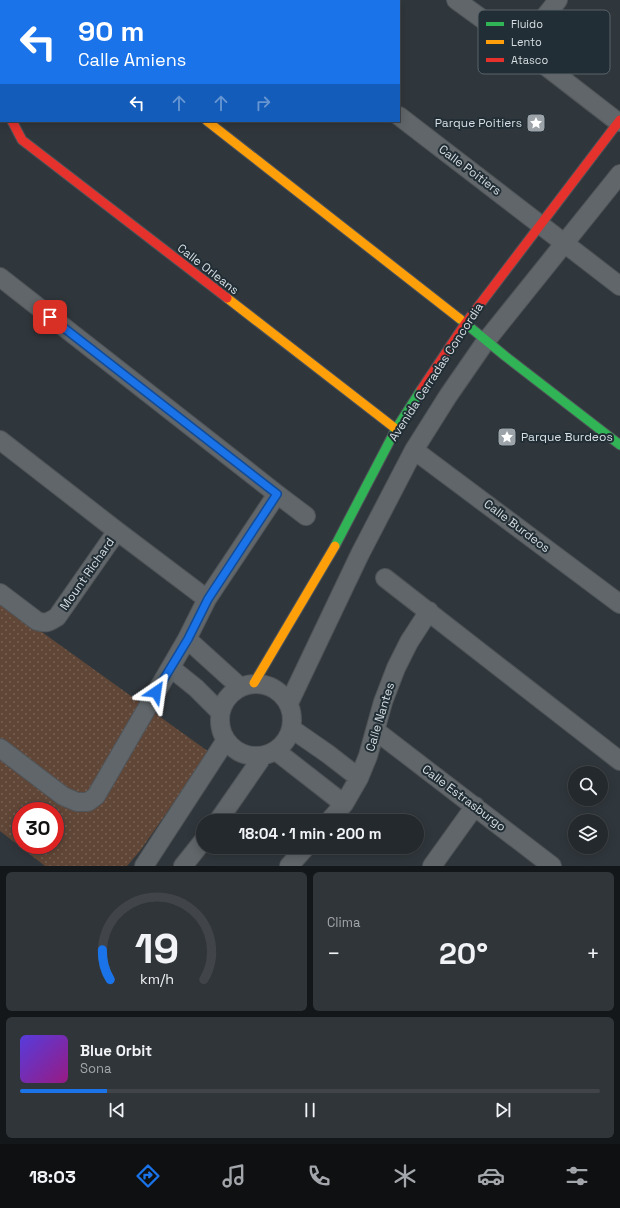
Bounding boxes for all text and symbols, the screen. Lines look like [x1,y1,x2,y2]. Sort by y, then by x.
legend [478,10,610,74]
text: 90 m [78,13,144,49]
icon: left [12,16,64,68]
text: Fluido [511,17,543,31]
text: Lento [511,35,542,49]
text: Calle Amiens [78,48,186,71]
text: Atasco [511,53,548,67]
icon: left [126,92,148,114]
icon: ahead [168,92,190,114]
icon: ahead [210,92,232,114]
icon: right [252,92,274,114]
place icon: Parque Poitiers [525,112,547,134]
place label: Parque Poitiers [435,115,522,131]
street label: Calle Poitiers [435,141,505,199]
street label: Calle Orleans [174,240,242,298]
pin [33,300,67,334]
street label: Avenida Cerradas Concordia [385,300,487,444]
icon: arrive [39,306,61,328]
place icon: Parque Burdeos [496,426,518,448]
place label: Parque Burdeos [521,429,613,445]
street label: Calle Burdeos [481,496,553,556]
street label: Mount Richard [56,535,118,613]
position arrow [135,671,177,713]
street label: Calle Nantes [362,680,398,754]
street label: Calle Estrasburgo [419,761,509,835]
map controls [568,766,608,854]
button: search [568,766,608,806]
speed limit sign: 30 [12,802,64,854]
button: layers [568,814,608,854]
text: 18:04 · 1 min · 200 m [239,824,381,843]
text: Clima [327,914,360,931]
text: 19 [134,921,179,974]
text: 20° [439,934,488,973]
text: − [327,939,341,967]
text: + [586,939,600,967]
text: km/h [139,969,174,987]
text: Blue Orbit [80,1041,152,1060]
text: Sona [80,1060,111,1077]
icon: previous [106,1099,128,1121]
icon: pause [299,1099,321,1121]
icon: next [492,1099,514,1121]
icon: directions [134,1162,162,1190]
icon: music [220,1162,248,1190]
icon: phone [305,1162,333,1190]
icon: climate [391,1162,419,1190]
icon: car [477,1162,505,1190]
icon: filters [563,1162,591,1190]
text: 18:03 [29,1165,76,1188]

